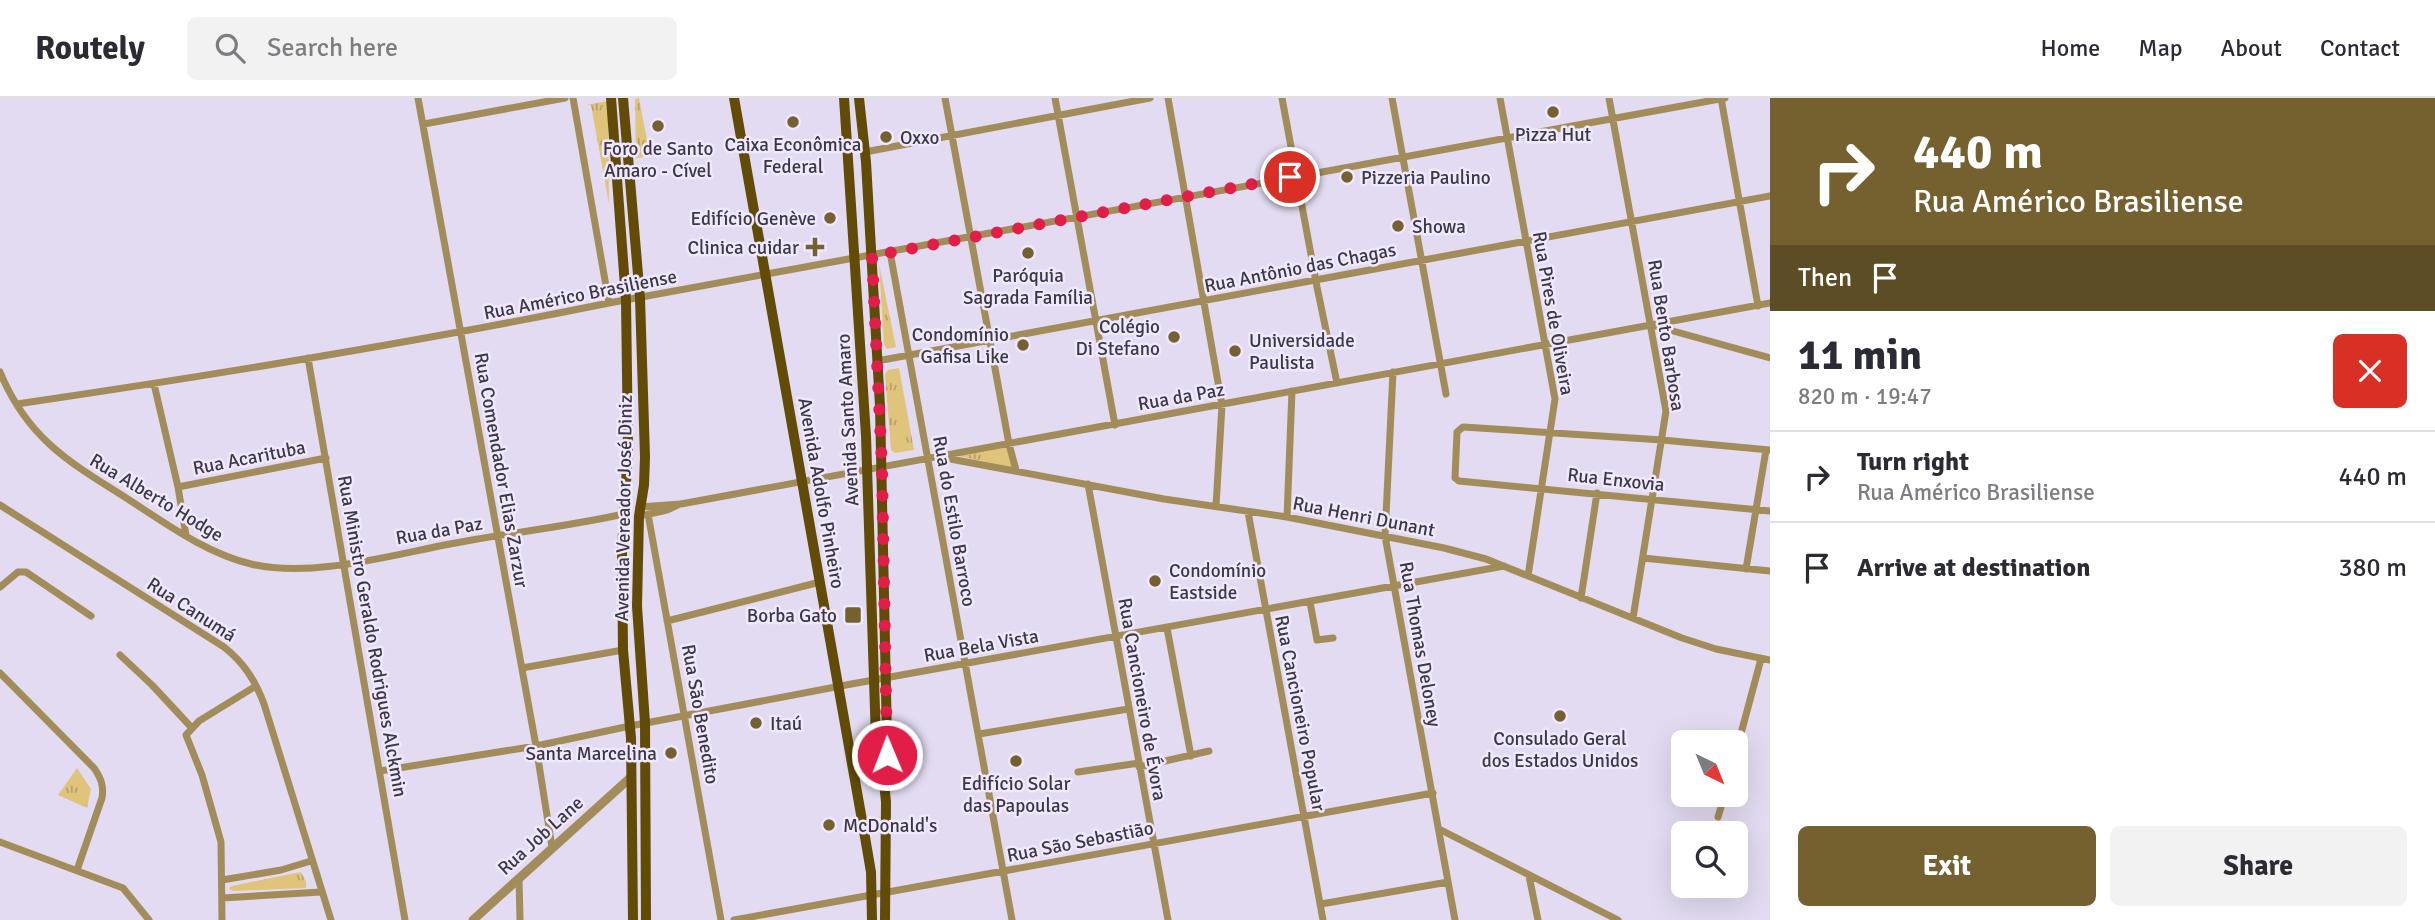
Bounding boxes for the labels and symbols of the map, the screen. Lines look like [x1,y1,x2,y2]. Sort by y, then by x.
marker: Pizza Hut [1545,104,1561,120]
marker: Caixa Econômica Federal [785,114,801,130]
marker: Foro de Santo Amaro - Cível [650,118,666,134]
place label: Pizza Hut [1515,123,1592,147]
place label: Oxxo [900,126,939,150]
marker: Oxxo [878,129,894,145]
place label: Caixa Econômica Federal [725,133,861,179]
place label: Foro de Santo Amaro - Cível [603,137,713,183]
pin [1260,147,1320,207]
place label: Pizzeria Paulino [1361,166,1491,190]
marker: Pizzeria Paulino [1339,169,1355,185]
place label: Edifício Genève [690,207,816,231]
marker: Edifício Genève [822,210,838,226]
place label: Showa [1412,215,1466,239]
marker: Showa [1390,218,1406,234]
street label: Rua Pires de Oliveira [1527,229,1579,397]
place label: Clinica cuidar [687,236,799,260]
marker: Clinica cuidar [805,237,825,257]
street label: Rua Antônio das Chagas [1202,238,1398,298]
marker: Paróquia Sagrada Família [1020,245,1036,261]
street label: Rua Bento Barbosa [1642,258,1690,413]
street label: Rua Américo Brasiliense [482,264,679,325]
place label: Paróquia Sagrada Família [963,264,1093,310]
place label: Colégio Di Stefano [1076,315,1160,361]
place label: Condomínio Gafisa Like [912,323,1009,369]
marker: Colégio Di Stefano [1166,329,1182,345]
place label: Universidade Paulista [1249,329,1355,375]
street label: Avenida Santo Amaro [831,333,864,507]
marker: Condomínio Gafisa Like [1015,337,1031,353]
marker: Universidade Paulista [1227,343,1243,359]
street label: Rua Comendador Elias Zarzur [468,351,534,590]
street label: Rua da Paz [1136,378,1226,416]
street label: Avenida Vereador José Diniz [610,394,638,622]
street label: Avenida Adolfo Pinheiro [792,396,850,591]
street label: Rua do Estilo Barroco [927,434,981,609]
street label: Rua Acarituba [191,435,308,481]
street label: Rua Alberto Hodge [85,448,228,547]
street label: Rua Enxovia [1566,463,1666,497]
street label: Rua Ministro Geraldo Rodrigues Alckmin [332,473,412,799]
street label: Rua Henri Dunant [1291,491,1437,543]
street label: Rua da Paz [394,512,484,550]
place label: Condomínio Eastside [1169,559,1266,605]
street label: Rua Thomas Deloney [1394,560,1446,729]
street label: Rua Canumá [142,572,241,648]
marker: Condomínio Eastside [1147,573,1163,589]
street label: Rua Cancioneiro de Évora [1112,596,1172,802]
place label: Borba Gato [747,604,837,628]
marker: Borba Gato [843,605,863,625]
street label: Rua Cancioneiro Popular [1269,613,1331,813]
street label: Rua Bela Vista [922,624,1041,668]
street label: Rua São Benedito [676,642,724,786]
marker: Consulado Geral dos Estados Unidos [1552,708,1568,724]
place label: Itaú [770,712,802,736]
marker: Itaú [748,715,764,731]
position arrow [850,718,924,792]
place label: Consulado Geral dos Estados Unidos [1482,727,1638,773]
north arrow [1671,730,1748,807]
place label: Santa Marcelina [525,742,657,766]
marker: Santa Marcelina [663,745,679,761]
marker: Edifício Solar das Papoulas [1008,753,1024,769]
place label: Edifício Solar das Papoulas [962,772,1070,818]
street label: Rua Job Lane [493,791,588,880]
place label: McDonald's [843,814,937,838]
street label: Rua São Sebastião [1005,816,1156,868]
marker: McDonald's [821,817,837,833]

